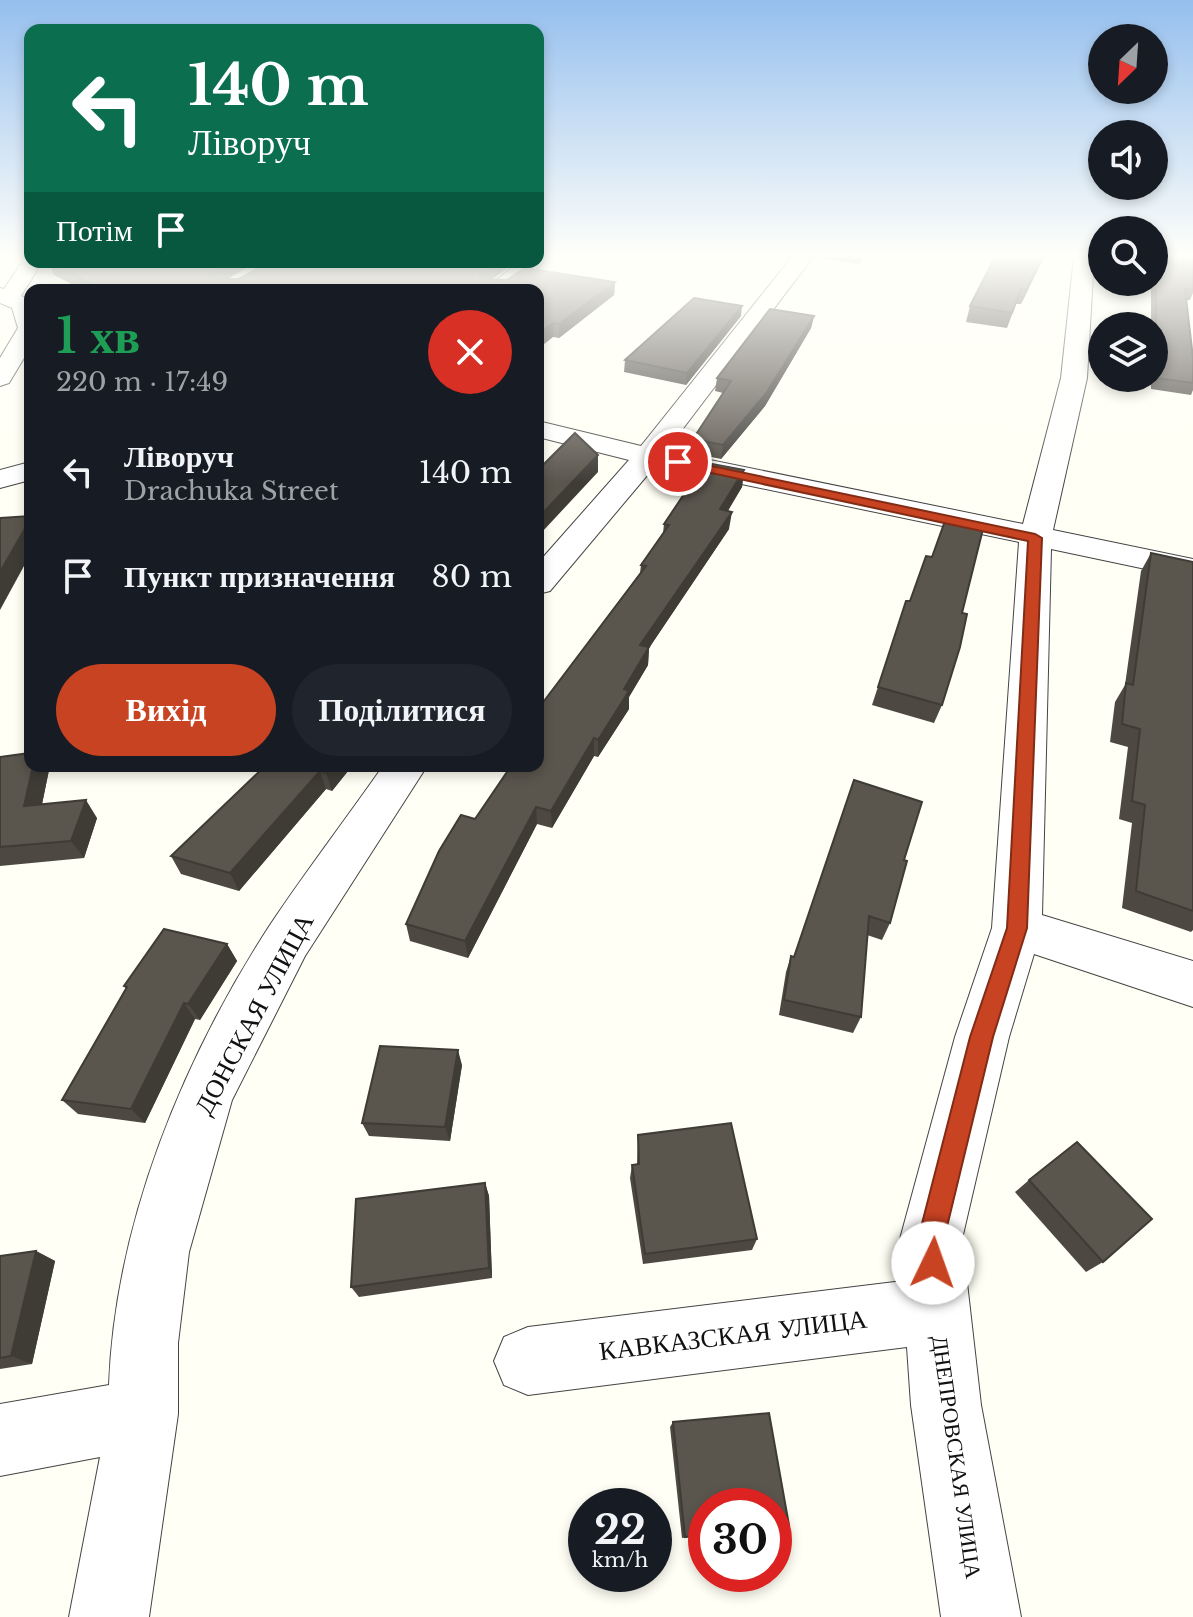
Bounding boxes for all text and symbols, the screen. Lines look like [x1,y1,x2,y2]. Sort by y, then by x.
north arrow [1088,24,1168,104]
map controls [1088,24,1168,392]
text: 140 m [188,51,369,120]
icon: left [56,56,160,160]
text: Ліворуч [188,120,311,165]
button: sound [1088,120,1168,200]
icon: arrive [149,208,193,252]
text: Потім [56,212,133,249]
button: search [1088,216,1168,296]
text: 1 хв [56,306,140,366]
button: close [428,310,512,394]
button: layers [1088,312,1168,392]
text: 220 m · 17:49 [56,366,228,398]
pin [644,428,712,496]
text: Ліворуч [124,438,234,475]
icon: arrive [656,440,700,484]
icon: left [56,450,100,494]
text: 140 m [419,454,512,491]
text: Drachuka Street [124,475,339,507]
icon: arrive [56,554,100,598]
text: Пункт призначення [124,558,395,595]
text: 80 m [432,558,512,595]
button: Вихід [56,664,276,756]
button: Поділитися [292,664,512,756]
street label: ДОНСКАЯ УЛИЦА [188,908,321,1120]
position arrow [891,1221,975,1305]
street label: КАВКАЗСКАЯ УЛИЦА [597,1303,869,1367]
street label: ДНЕПРОВСКАЯ УЛИЦА [926,1334,987,1580]
speed limit sign: 30 [688,1488,792,1592]
text: 22 [594,1505,646,1555]
text: km/h [592,1548,648,1572]

